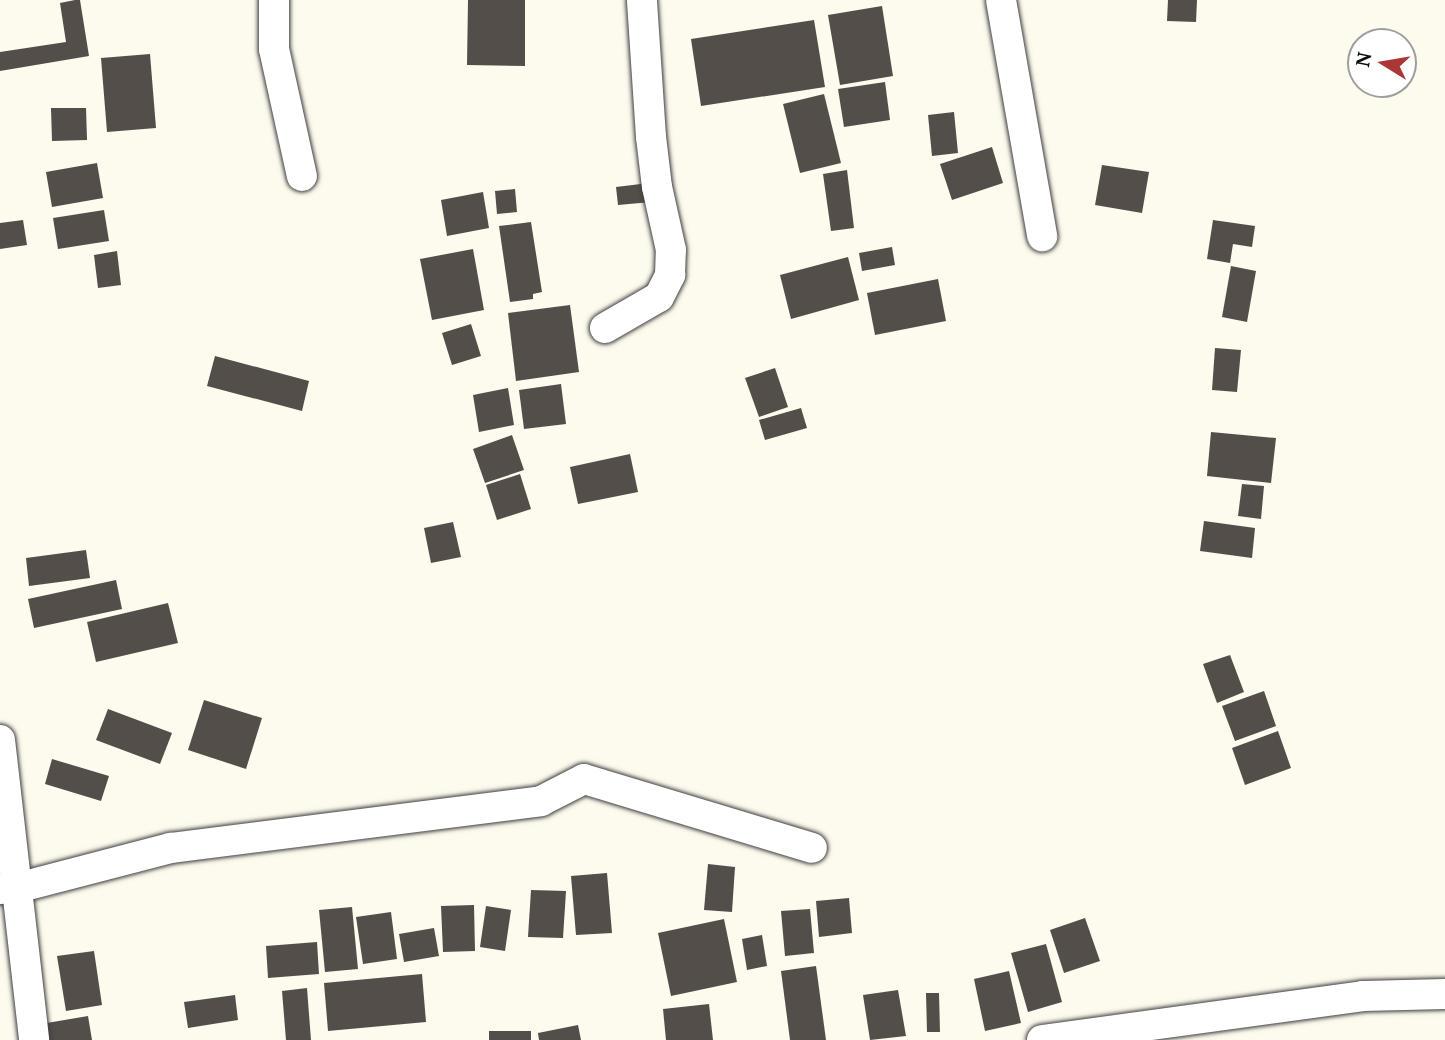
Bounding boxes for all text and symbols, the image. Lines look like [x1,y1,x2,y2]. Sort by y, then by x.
north arrow [1347,28,1417,98]
text: N [1349,50,1377,69]

